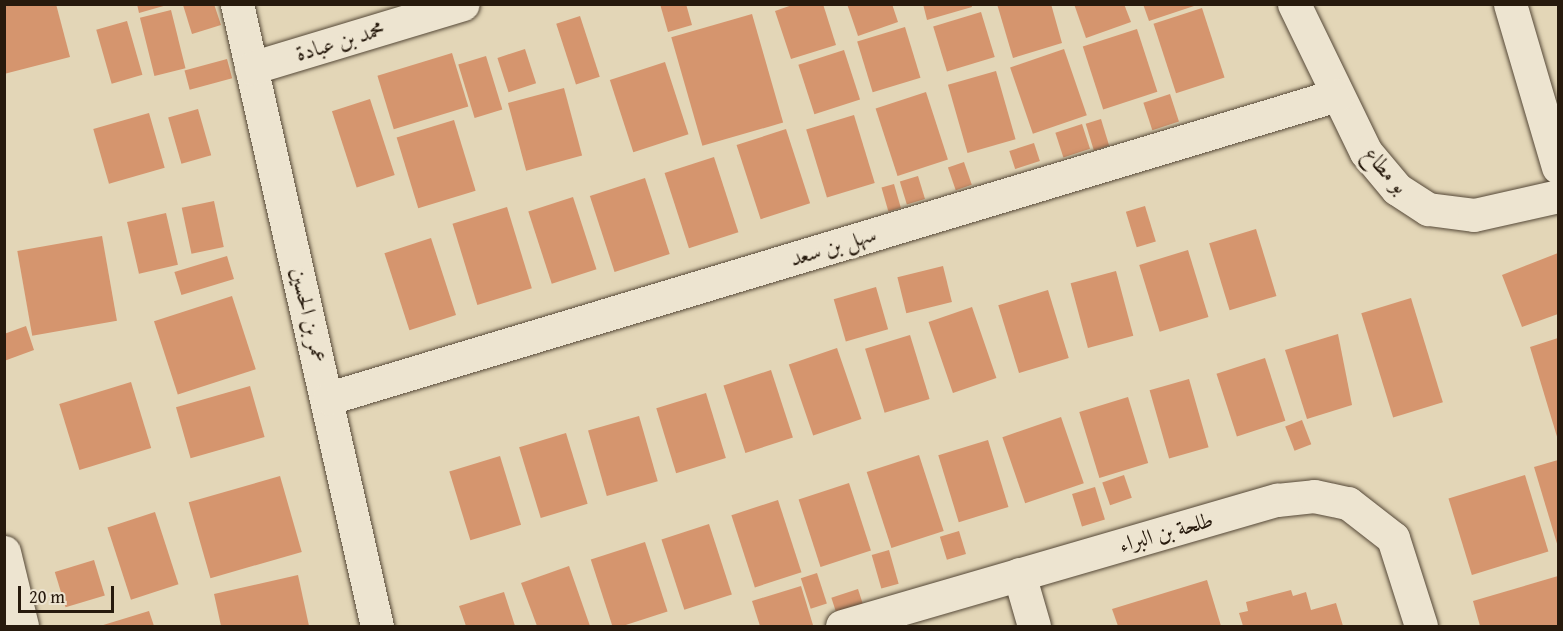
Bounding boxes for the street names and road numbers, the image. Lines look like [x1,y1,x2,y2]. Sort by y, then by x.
street label: محمد بن عبادة [292,15,388,67]
street label: بو مطاع [1358,141,1414,199]
street label: سهل بن سعد [787,220,879,272]
street label: عمر بن الحسين [285,265,333,365]
street label: طلحة بن البراء [1116,506,1216,558]

